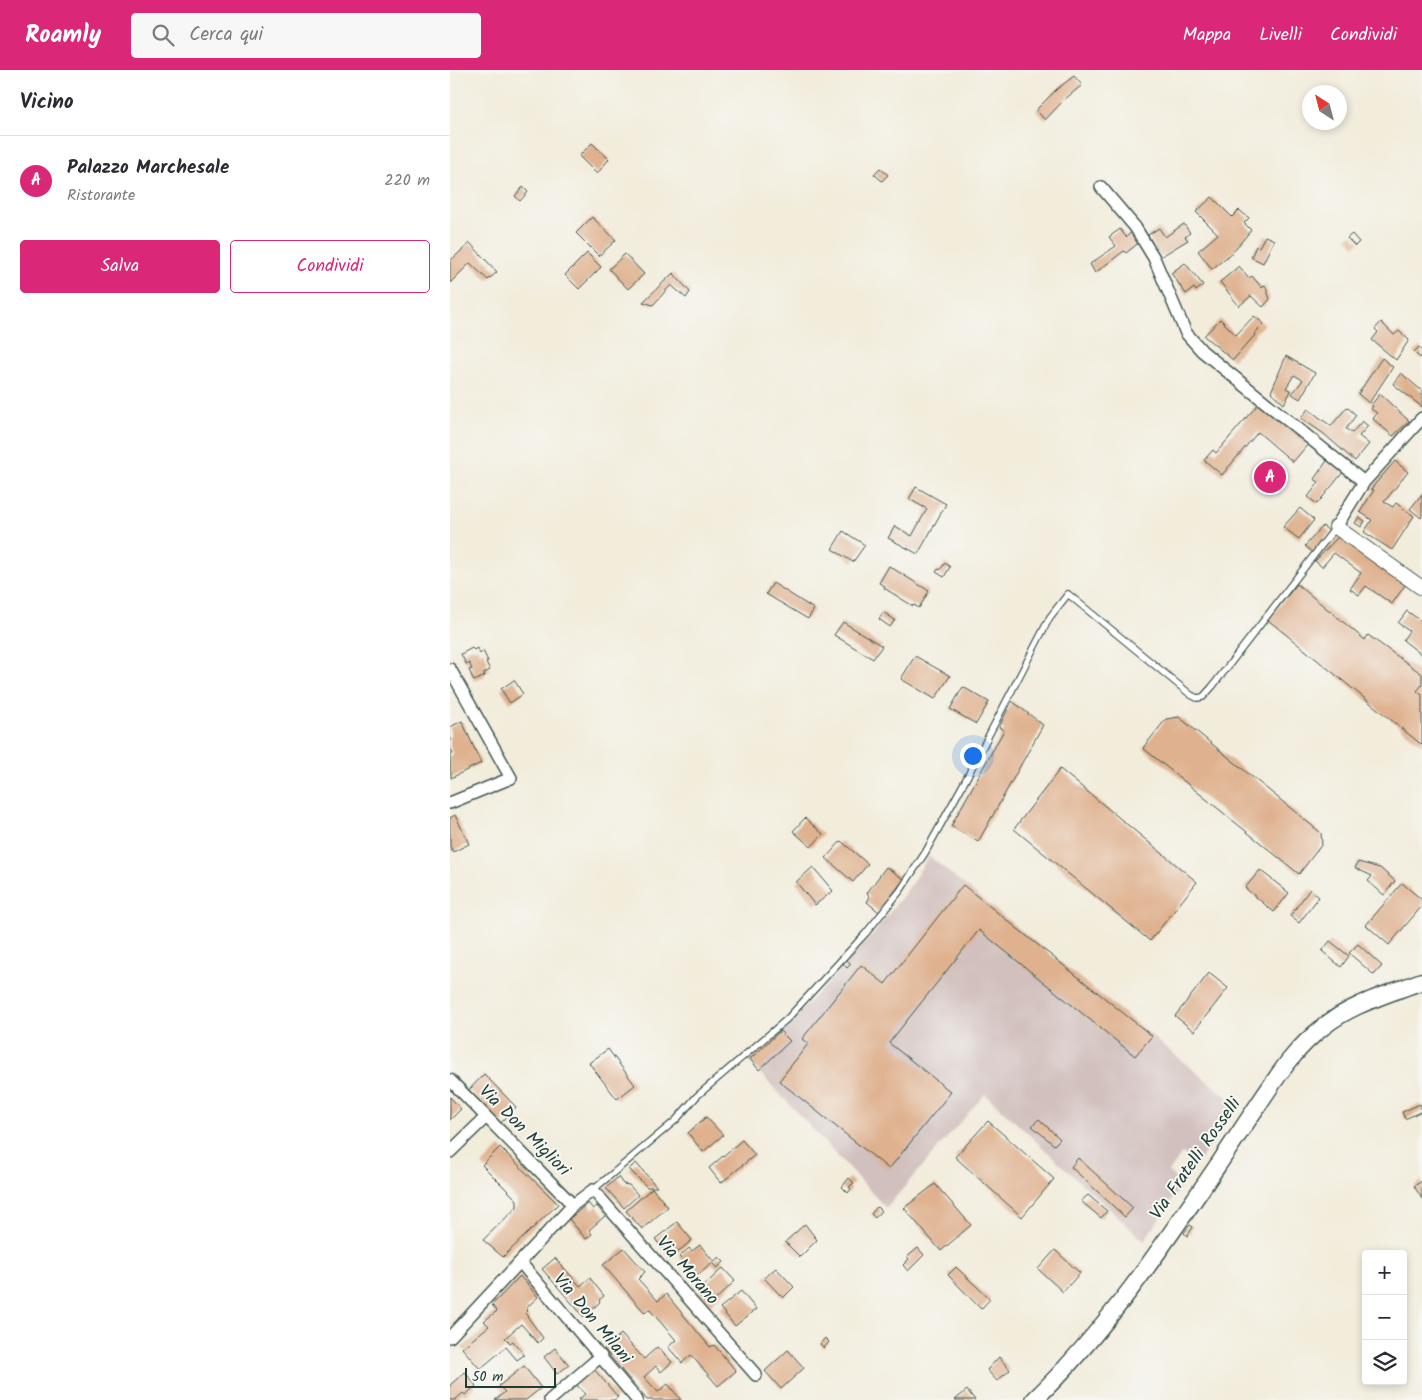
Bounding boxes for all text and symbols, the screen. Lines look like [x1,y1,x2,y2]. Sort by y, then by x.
search box [131,13,481,58]
text: Roamly [25,16,101,55]
text: Cerca qui [189,20,263,50]
icon: search [149,21,177,49]
text: Mappa [1183,21,1231,50]
text: Livelli [1259,21,1302,50]
text: Condividi [1330,21,1397,50]
north arrow [1302,85,1347,130]
text: Vicino [20,86,74,119]
text: Palazzo Marchesale [67,153,229,183]
text: A [31,168,41,193]
text: 220 m [384,168,430,193]
text: Ristorante [67,183,135,208]
button: Salva [20,240,220,293]
button: Condividi [230,240,430,293]
pin: A [1254,458,1286,496]
your location [960,743,986,769]
street label: Via Don Migliori [471,1078,577,1184]
street label: Via Fratelli Rosselli [1143,1091,1250,1226]
street label: Via Morano [648,1230,726,1312]
map controls [1362,1250,1407,1385]
button: + [1362,1250,1407,1295]
street label: Via Don Milani [545,1267,639,1372]
button: − [1362,1295,1407,1340]
button: layers [1362,1340,1407,1385]
scale bar [465,1365,556,1388]
text: 50 m [472,1366,503,1388]

